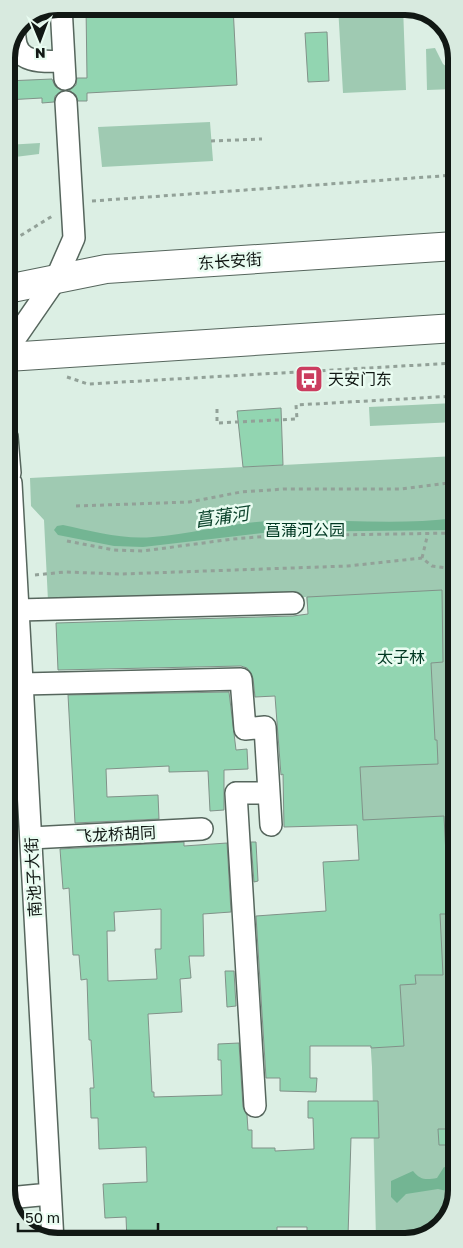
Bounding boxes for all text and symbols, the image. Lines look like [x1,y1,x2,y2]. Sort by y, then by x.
north arrow [15,15,65,65]
text: N [35,45,46,62]
street label: 东长安街 [197,249,263,273]
bus stop icon: 天安门东 [294,364,324,394]
place label: 天安门东 [328,369,392,389]
water label: 菖蒲河 [194,501,253,531]
park label: 菖蒲河公园 [265,520,345,540]
park label: 太子林 [377,647,425,667]
street label: 飞龙桥胡同 [76,822,156,846]
street label: 南池子大街 [21,837,45,917]
scale bar [18,1200,158,1232]
text: 50 m [25,1208,60,1226]

